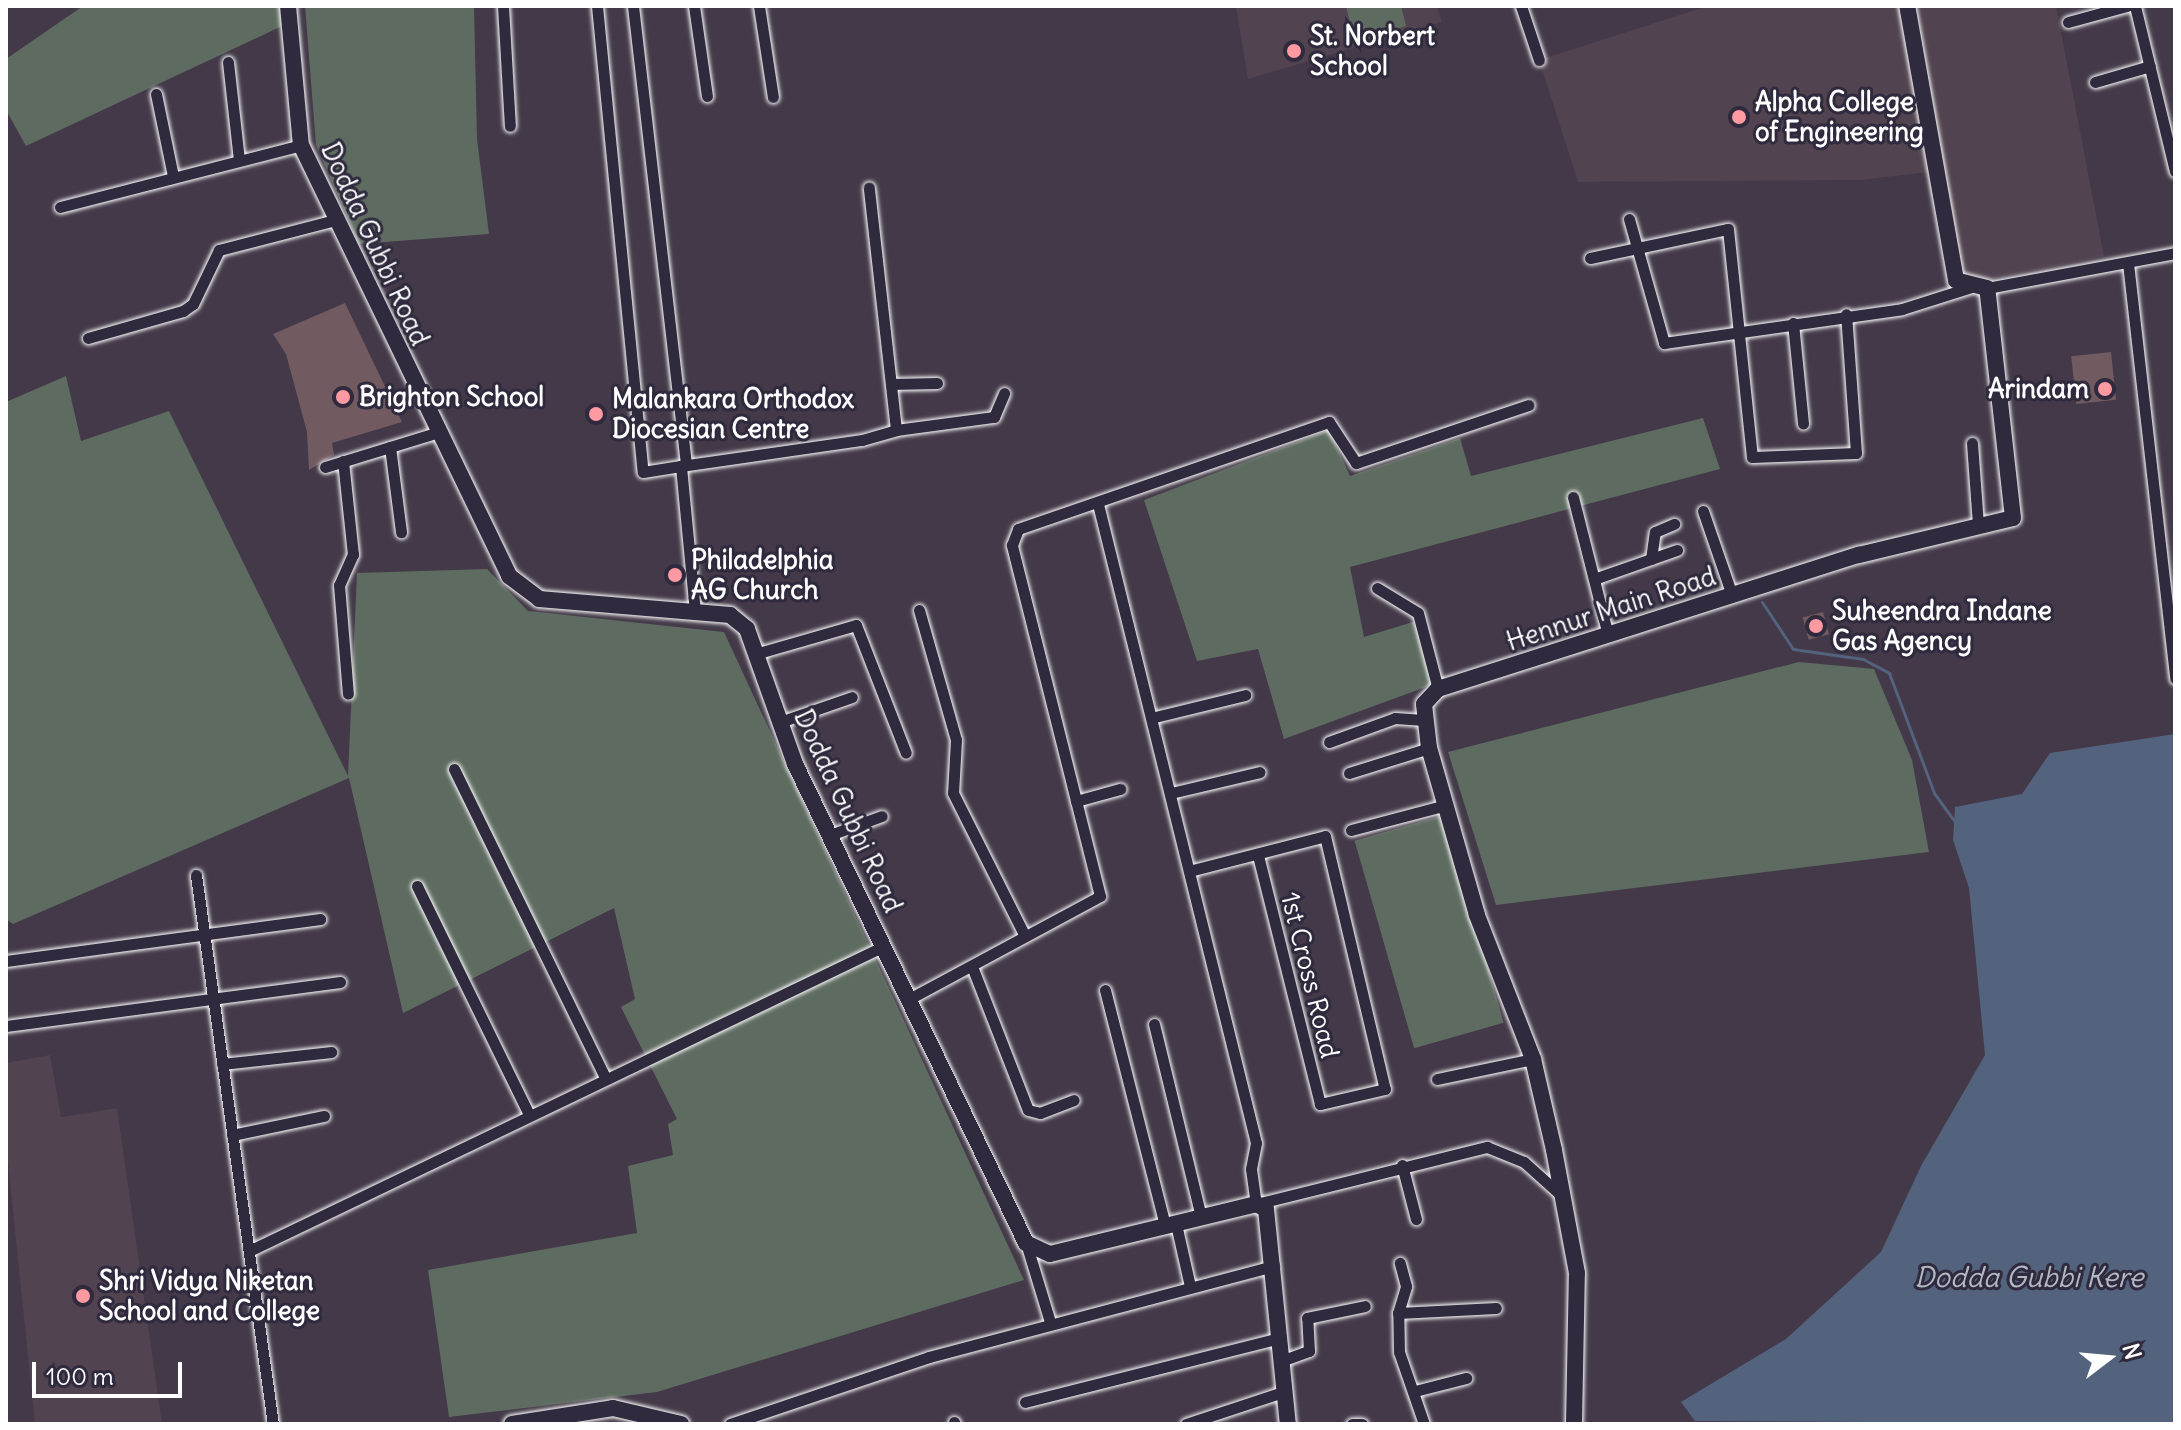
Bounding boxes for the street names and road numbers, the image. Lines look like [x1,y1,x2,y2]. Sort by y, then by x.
street label: Dodda Gubbi Road [314,138,436,350]
street label: Hennur Main Road [1502,560,1720,658]
street label: Dodda Gubbi Road [787,705,909,917]
street label: 1st Cross Road [1274,889,1346,1061]

